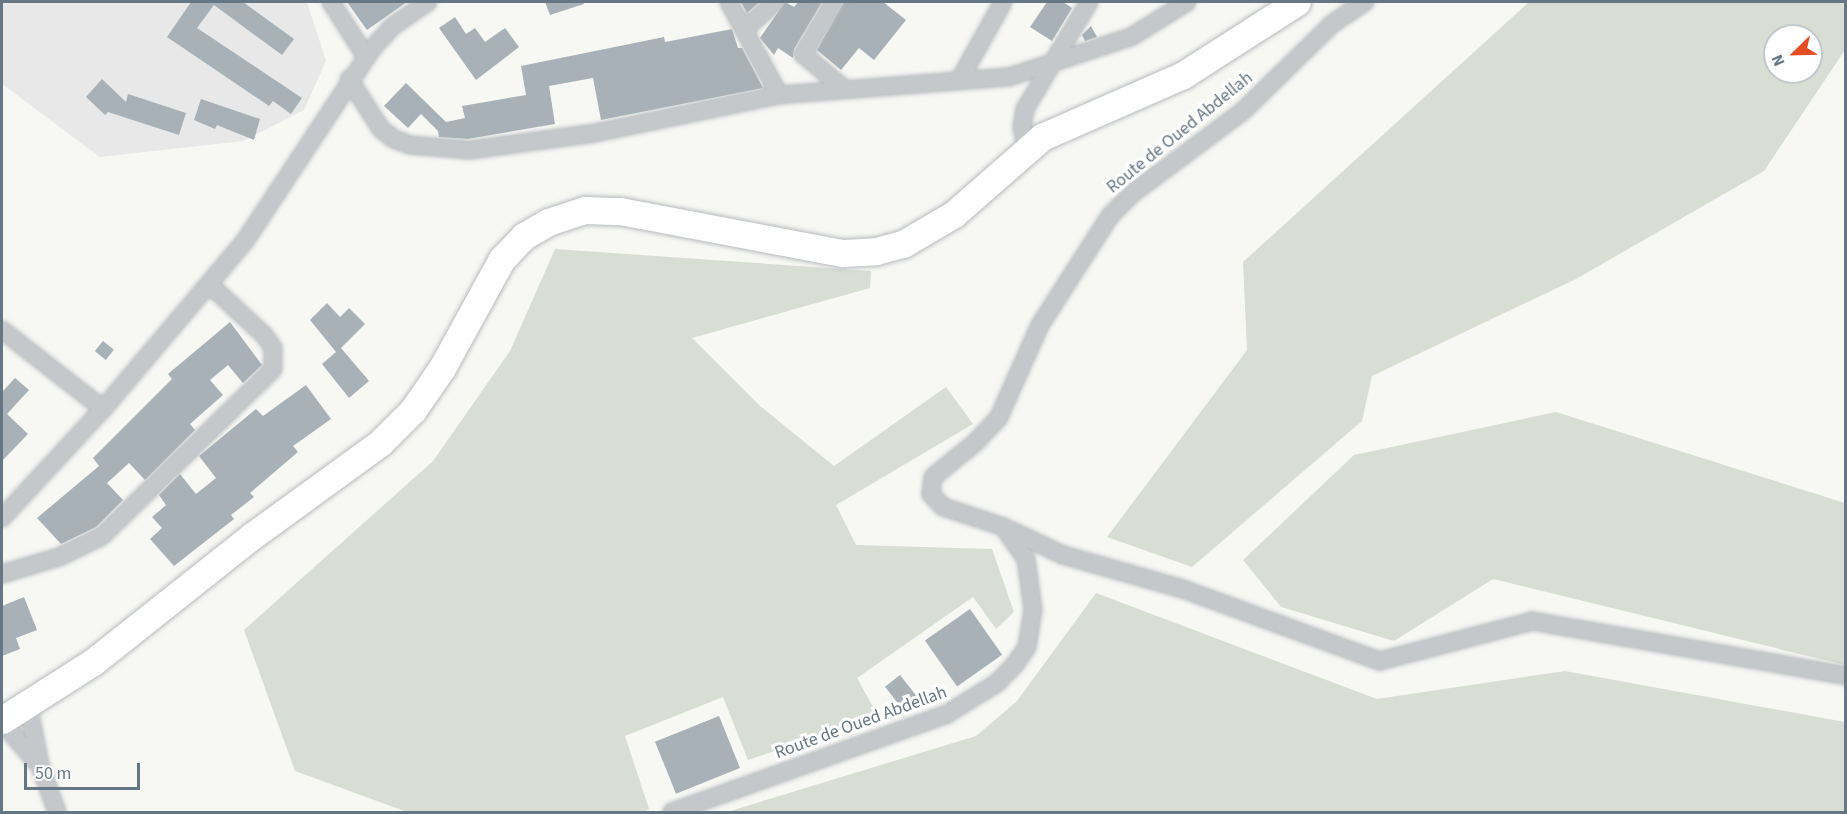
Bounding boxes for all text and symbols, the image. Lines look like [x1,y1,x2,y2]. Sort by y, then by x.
north arrow [1763,24,1823,84]
text: N [1766,51,1790,69]
street label: Route de Oued Abdellah [1103,68,1257,198]
street label: Route de Oued Abdellah [772,682,950,764]
scale bar [27,751,142,789]
text: 50 m [35,761,71,786]

